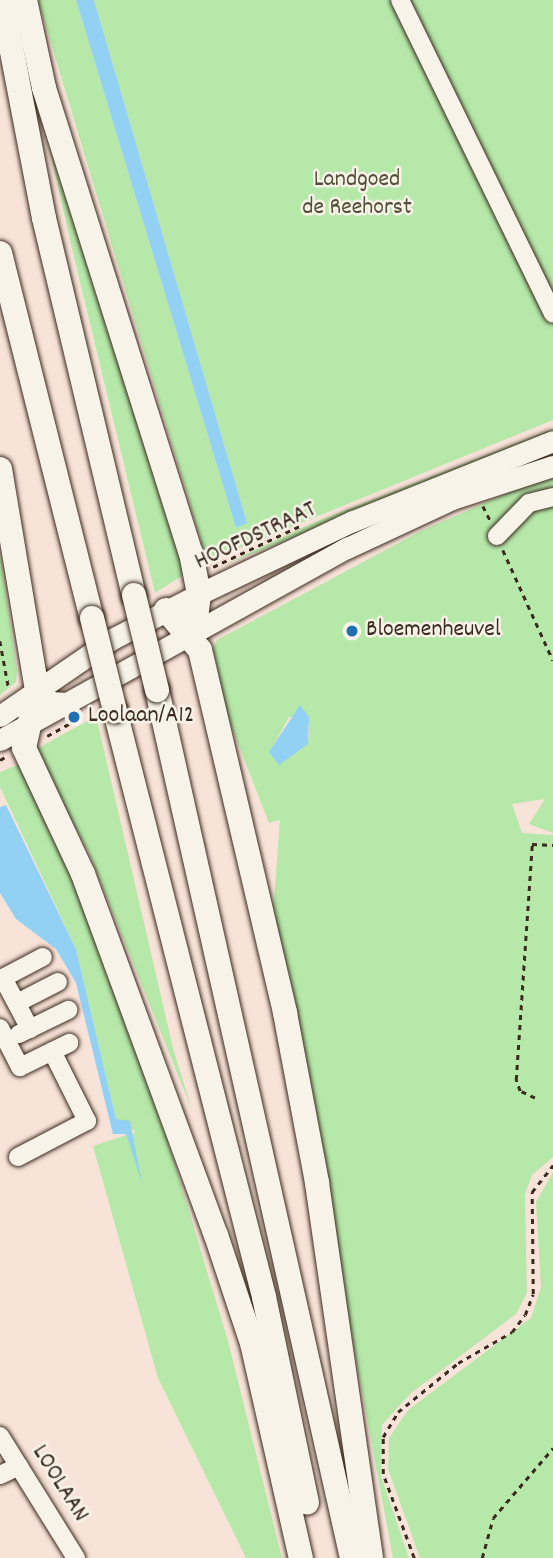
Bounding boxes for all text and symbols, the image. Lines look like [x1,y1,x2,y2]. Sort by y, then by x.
park label: Landgoed de Reehorst [302,167,412,223]
street label: HOOFDSTRAAT [191,496,321,578]
place label: Bloemenheuvel [366,617,501,645]
marker: Bloemenheuvel [344,623,360,639]
place label: Loolaan/A12 [88,703,194,731]
marker: Loolaan/A12 [66,709,82,725]
street label: LOOLAAN [24,1440,94,1528]

